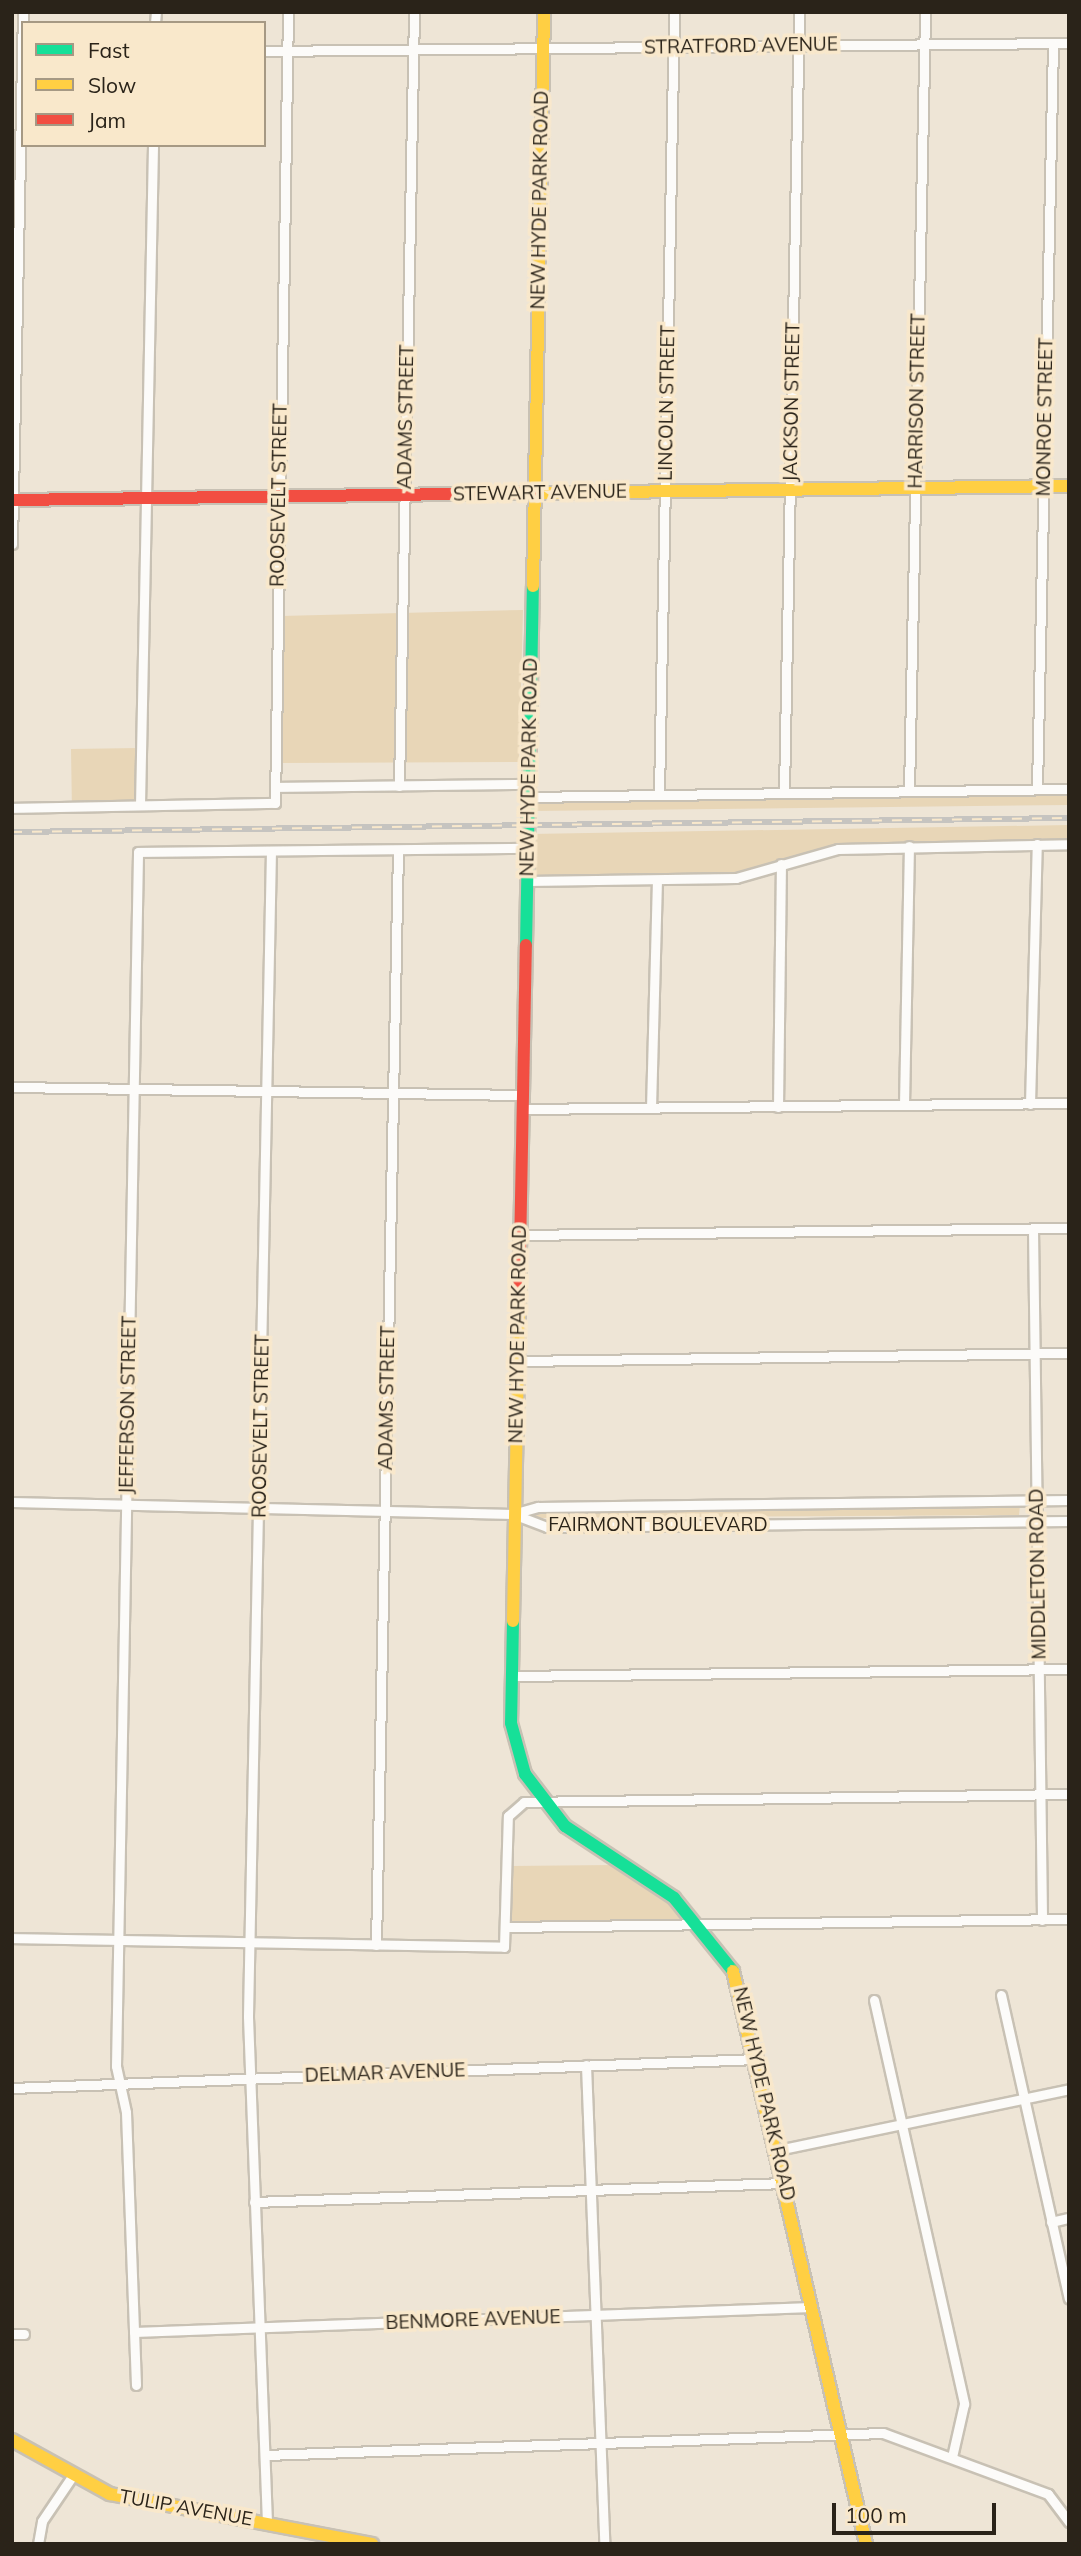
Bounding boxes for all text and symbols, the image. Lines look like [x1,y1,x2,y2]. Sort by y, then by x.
legend [21,21,266,147]
street label: STRATFORD AVENUE [644,33,838,59]
text: Fast [88,37,130,63]
text: Slow [88,72,136,98]
street label: NEW HYDE PARK ROAD [527,90,553,310]
text: Jam [88,107,126,133]
street label: HARRISON STREET [904,313,930,489]
street label: JACKSON STREET [779,322,805,482]
street label: LINCOLN STREET [654,325,680,481]
street label: MONROE STREET [1032,337,1058,497]
street label: ADAMS STREET [393,344,419,490]
street label: ROOSEVELT STREET [266,403,292,587]
street label: STEWART AVENUE [453,480,627,506]
street label: NEW HYDE PARK ROAD [516,657,542,877]
street label: NEW HYDE PARK ROAD [505,1224,531,1444]
street label: JEFFERSON STREET [115,1316,141,1494]
street label: ADAMS STREET [374,1325,400,1471]
street label: ROOSEVELT STREET [248,1334,274,1518]
street label: MIDDLETON ROAD [1025,1488,1051,1660]
street label: FAIRMONT BOULEVARD [548,1514,768,1536]
street label: NEW HYDE PARK ROAD [728,1985,800,2203]
street label: DELMAR AVENUE [304,2059,466,2087]
street label: BENMORE AVENUE [385,2306,561,2334]
street label: TULIP AVENUE [118,2485,254,2531]
scale bar [836,2490,1000,2534]
text: 100 m [845,2502,907,2528]

